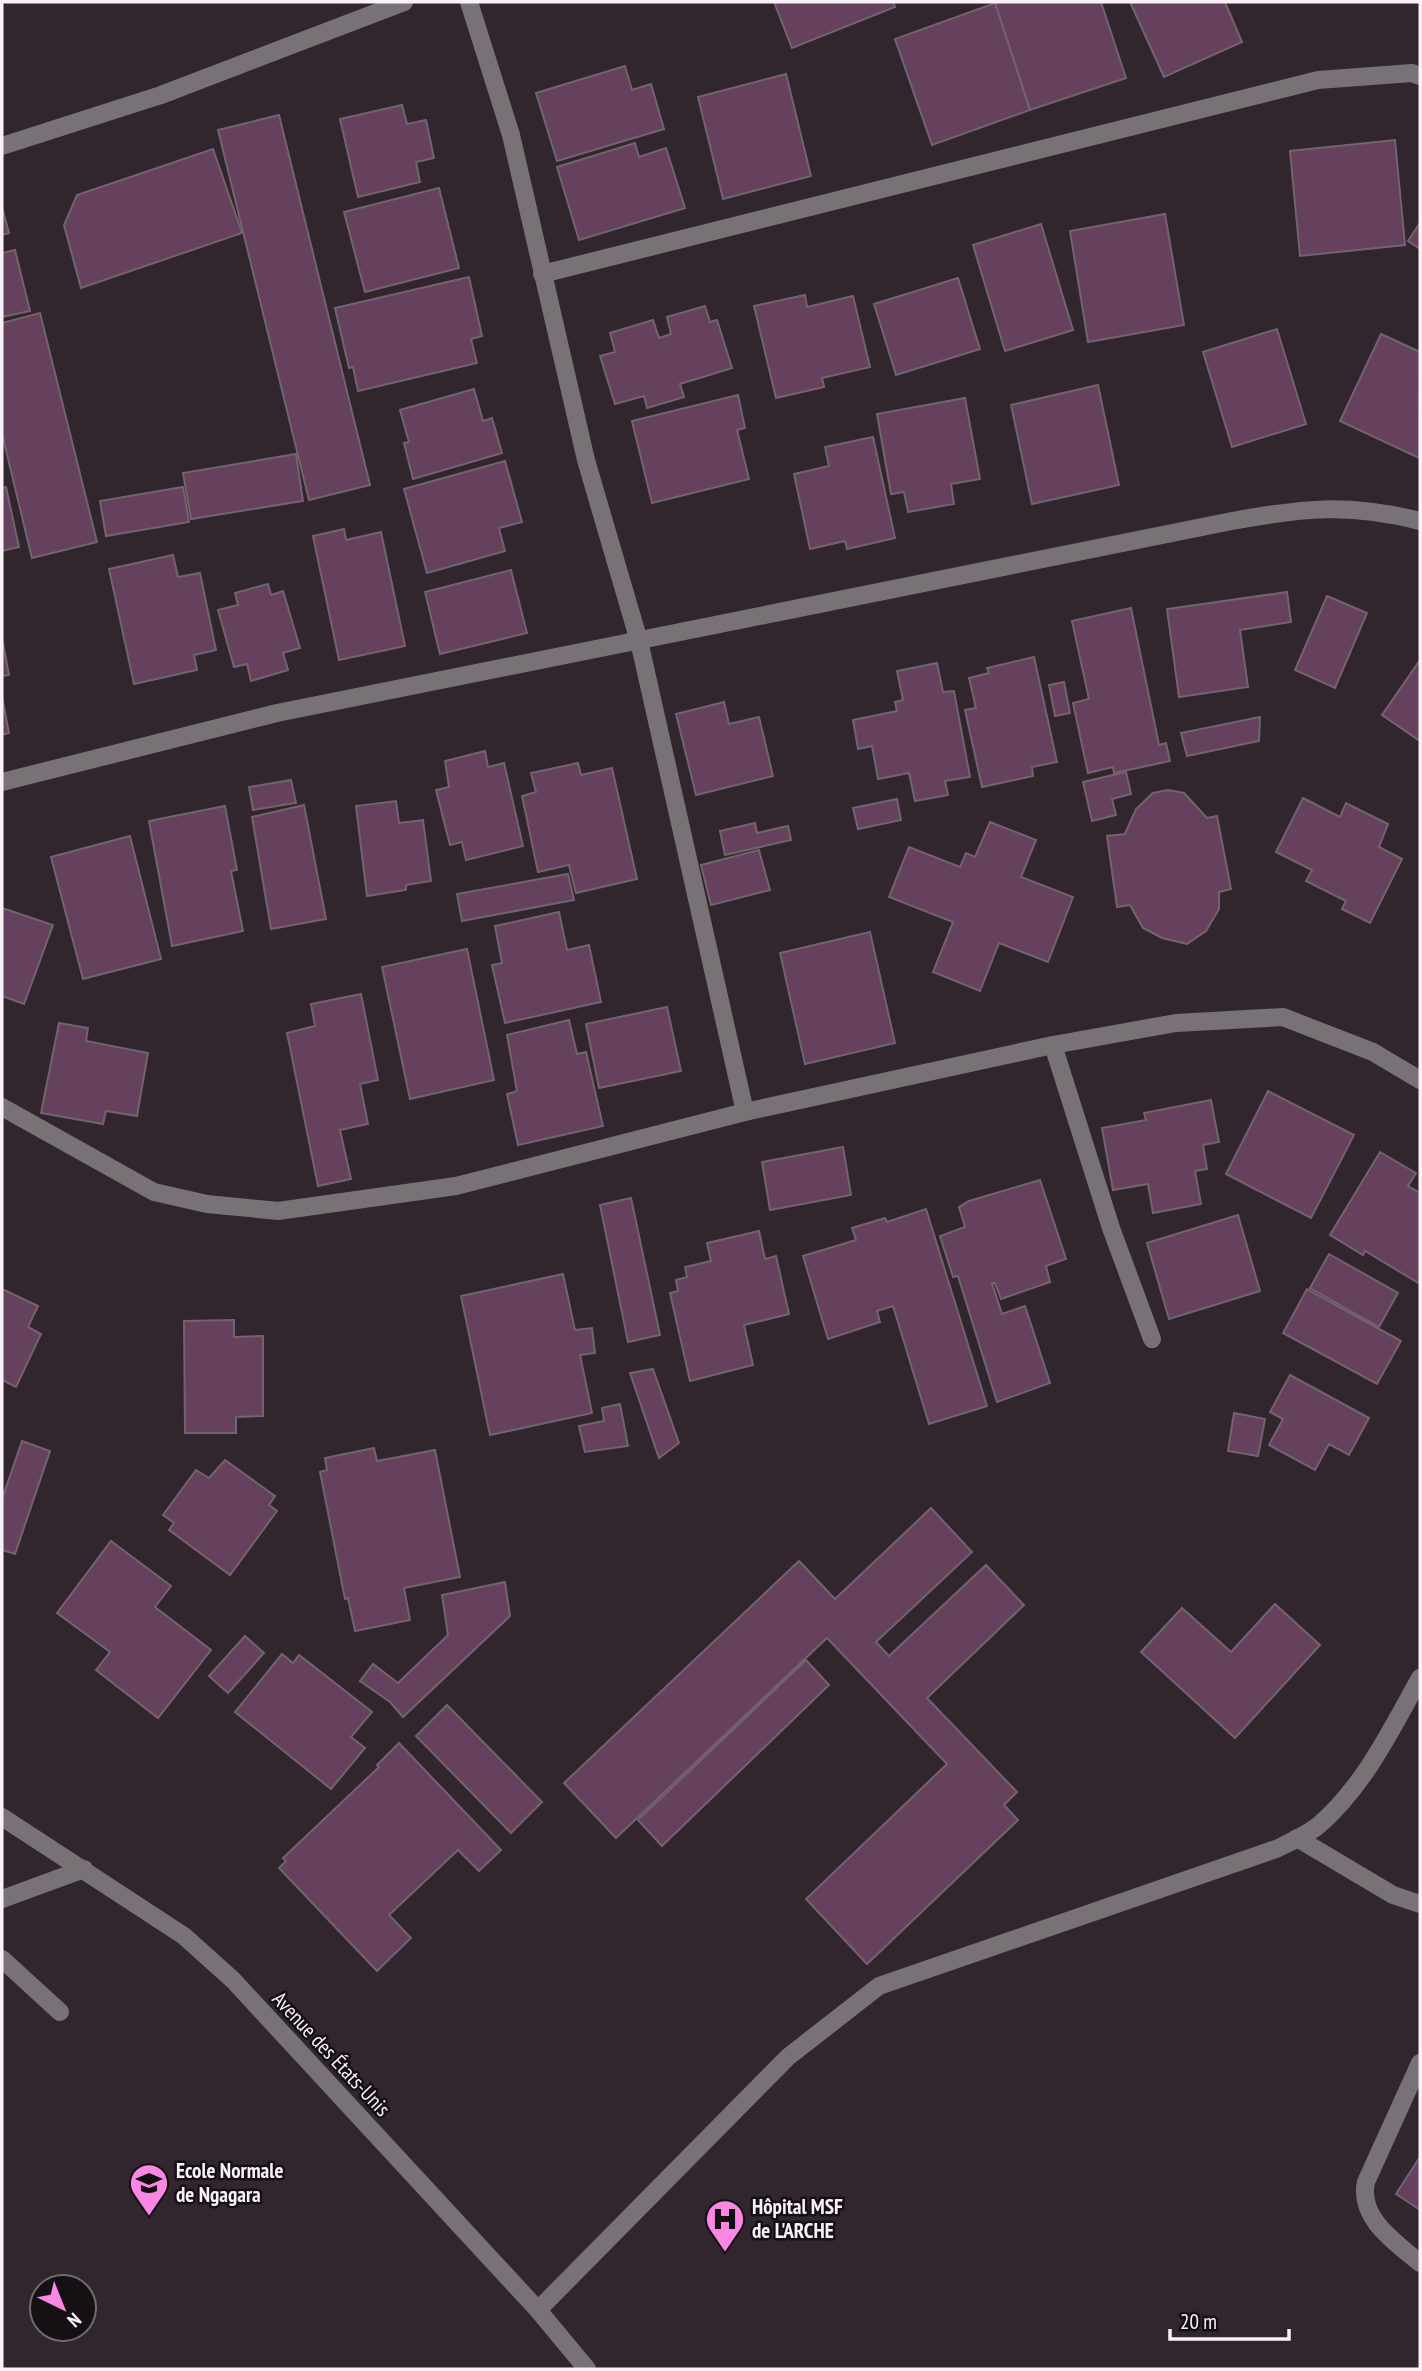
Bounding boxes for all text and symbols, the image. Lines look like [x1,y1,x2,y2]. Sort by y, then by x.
street label: Avenue des États-Unis [267,1986,396,2122]
place label: Ecole Normale de Ngagara [176,2157,283,2208]
school or university icon: Ecole Normale de Ngagara [128,2162,170,2217]
place label: Hôpital MSF de L'ARCHE [752,2193,843,2244]
hospital icon: Hôpital MSF de L'ARCHE [704,2198,746,2253]
north arrow [28,2273,98,2343]
scale bar [1170,2298,1289,2342]
text: N [63,2308,87,2333]
text: 20 m [1180,2308,1217,2335]

